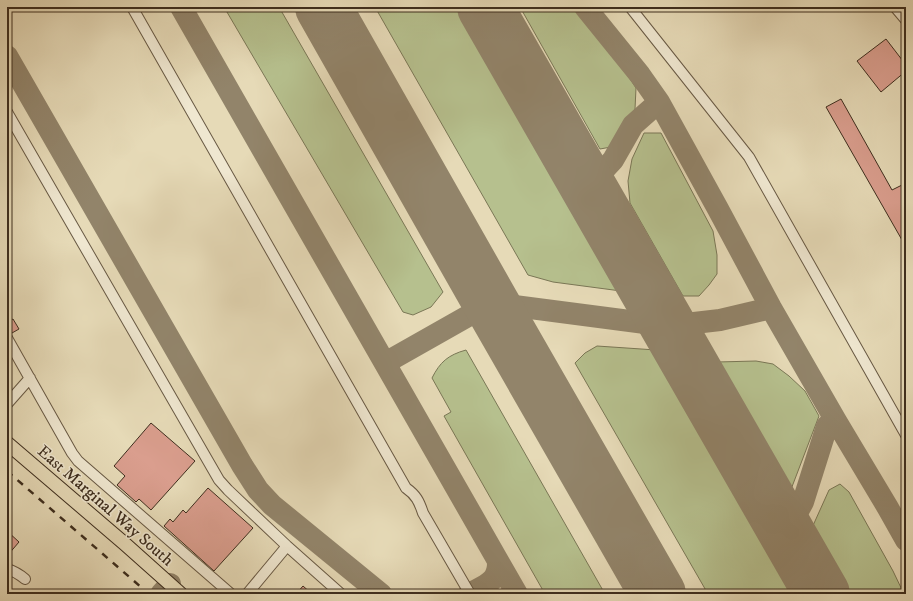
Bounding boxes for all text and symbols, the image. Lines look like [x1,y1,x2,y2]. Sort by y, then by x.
street label: East Marginal Way South [33,440,178,571]

